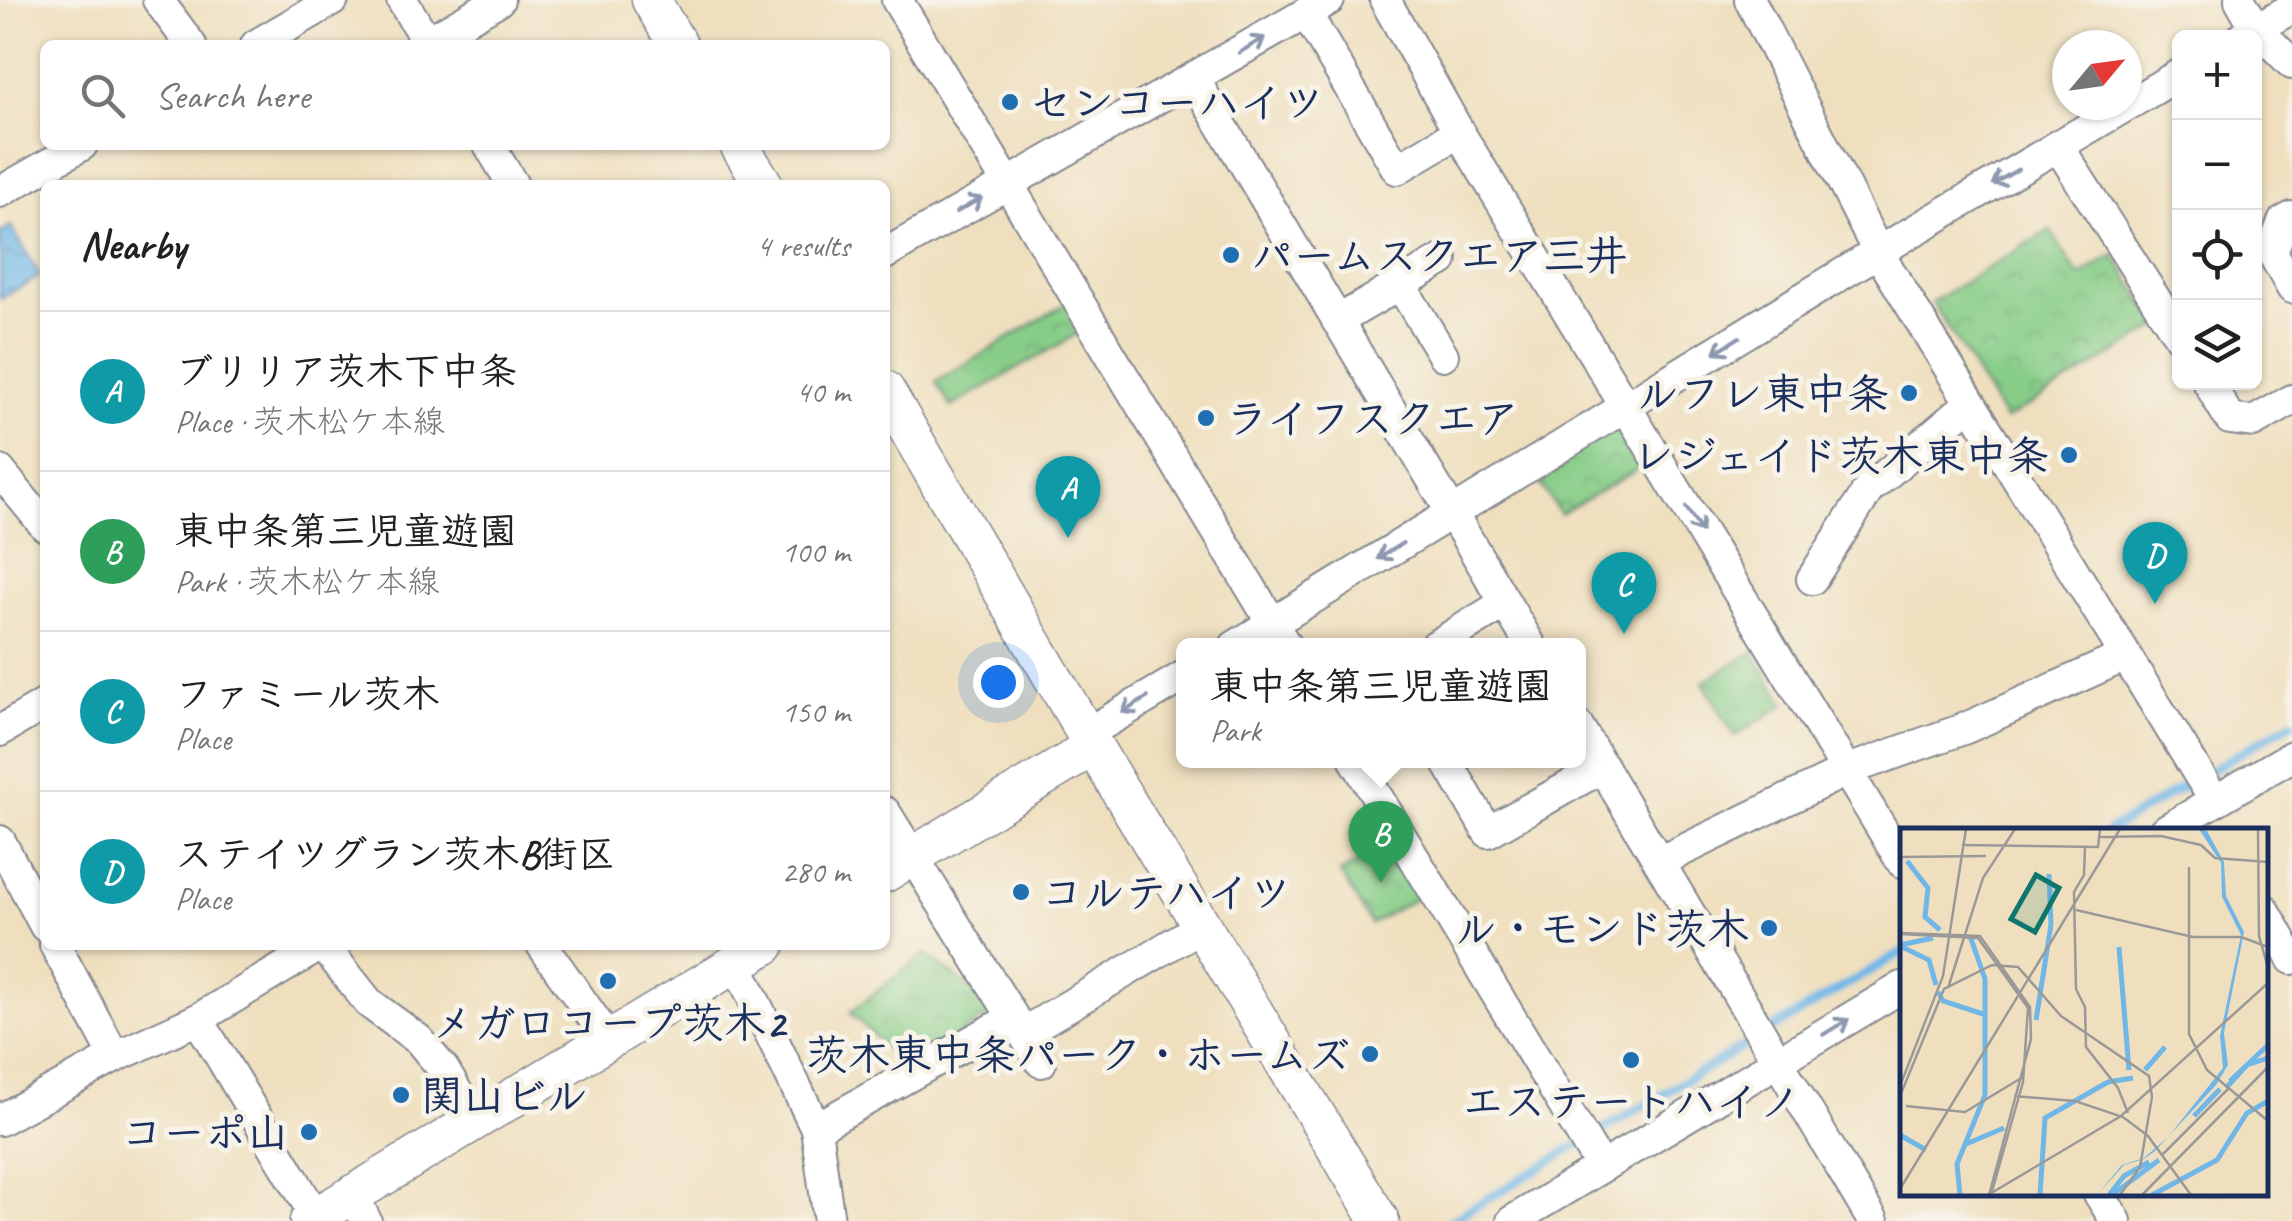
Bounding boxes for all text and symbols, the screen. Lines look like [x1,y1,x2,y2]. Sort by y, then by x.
north arrow [2052,30,2142,120]
map controls [2172,30,2262,390]
button: + [2172,30,2262,120]
one-way arrow [1237,35,1266,55]
search box [40,40,890,150]
icon: search [75,68,130,123]
text: Search here [155,72,310,119]
place label: センコーハイツ [1030,77,1324,130]
marker: センコーハイツ [999,91,1021,113]
button: − [2172,120,2262,210]
one-way arrow [1991,167,2020,187]
one-way arrow [955,195,983,215]
button: locate [2172,210,2262,300]
text: Nearby [80,219,186,272]
text: 4 results [756,225,850,266]
place label: パームスクエア三井 [1251,230,1627,283]
marker: パームスクエア三井 [1220,244,1242,266]
button: layers [2172,300,2262,390]
one-way arrow [1713,334,1742,355]
text: ブリリア茨木下中条 [175,348,517,395]
place label: ルフレ東中条 [1637,368,1889,421]
text: A [104,371,121,412]
text: 40 m [796,371,850,412]
marker: ルフレ東中条 [1898,382,1920,404]
place label: ライフスクエア [1226,393,1519,446]
text: Place · 茨木松ケ本線 [175,401,445,442]
marker: ライフスクエア [1195,407,1217,429]
place label: レジェイド茨木東中条 [1632,430,2049,483]
marker: レジェイド茨木東中条 [2058,444,2080,466]
pin: A [1036,456,1100,538]
one-way arrow [1684,505,1705,534]
text: 東中条第三児童遊園 [175,508,517,555]
pin: D [2122,522,2188,604]
text: B [104,531,121,572]
text: 100 m [781,531,850,572]
one-way arrow [1376,541,1405,561]
pin: C [1592,552,1656,634]
text: Park · 茨木松ケ本線 [175,561,439,602]
popup [1176,638,1586,768]
your location [973,657,1024,708]
text: 東中条第三児童遊園 [1210,663,1552,710]
text: ファミール茨木 [175,671,439,718]
text: C [105,691,120,732]
text: 150 m [781,691,850,732]
one-way arrow [1121,695,1150,715]
text: Park [1210,710,1261,751]
text: Place [175,718,231,759]
pin: B [1348,800,1414,883]
inset map [1900,828,2267,1196]
text: ステイツグラン茨木B街区 [175,831,615,878]
text: D [103,851,122,892]
text: 280 m [781,851,850,892]
place label: コルテハイツ [1041,867,1291,920]
text: Place [175,878,231,919]
marker: コルテハイツ [1010,881,1032,903]
place label: ル・モンド茨木 [1455,903,1749,956]
marker: ル・モンド茨木 [1758,917,1780,939]
marker: メガロコープ茨木2 [597,970,619,992]
place label: メガロコープ茨木2 [431,997,789,1050]
one-way arrow [1821,1017,1850,1037]
place label: 茨木東中条パーク・ホームズ [806,1029,1350,1082]
marker: 茨木東中条パーク・ホームズ [1359,1043,1381,1065]
marker: エステートハイノ [1620,1049,1642,1071]
place label: 関山ビル [421,1070,588,1123]
place label: エステートハイノ [1462,1076,1800,1129]
marker: 関山ビル [390,1084,412,1106]
place label: コーポ山 [121,1107,289,1160]
marker: コーポ山 [298,1121,320,1143]

